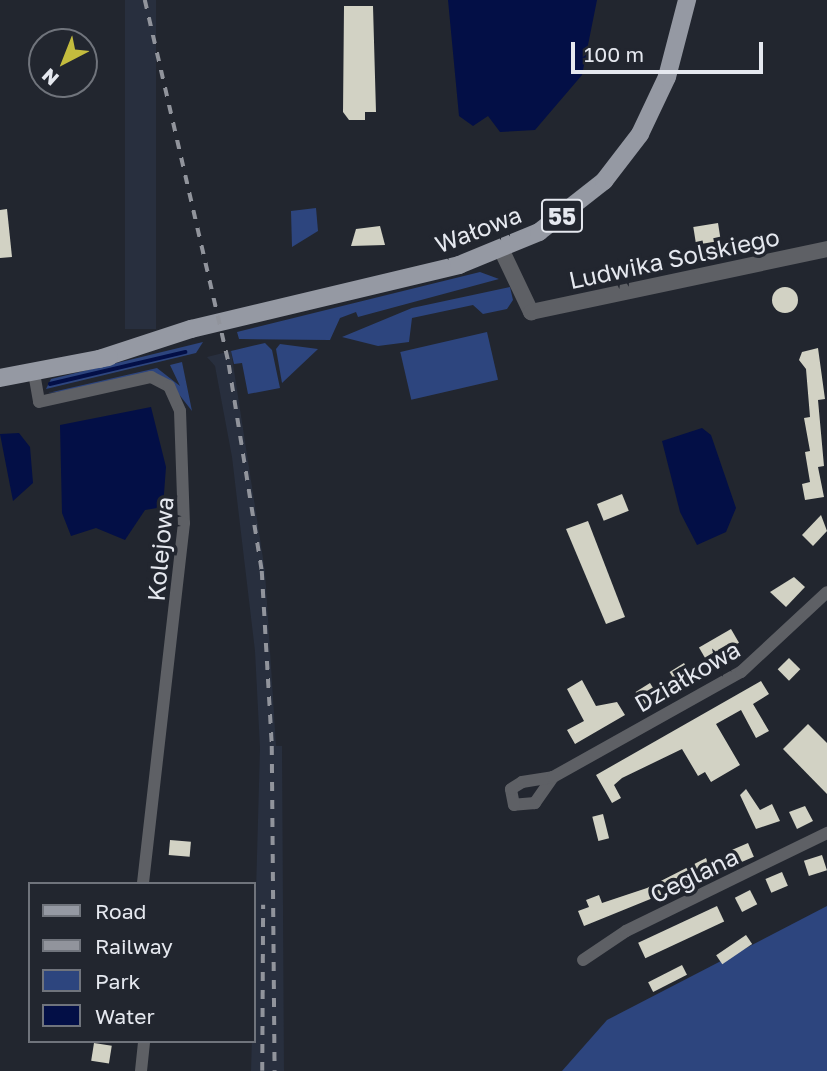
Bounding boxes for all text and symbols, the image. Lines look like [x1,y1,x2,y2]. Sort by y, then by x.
north arrow [28,28,98,98]
scale bar [575,28,768,72]
text: 100 m [584,41,644,67]
text: N [37,64,63,91]
road number: 55 [539,196,585,236]
street label: Wałowa [431,199,525,259]
street label: Ludwika Solskiego [566,222,782,294]
street label: Kolejowa [141,495,179,603]
street label: Działkowa [629,634,745,718]
street label: Ceglana [645,841,743,909]
legend [28,882,256,1043]
text: Road [95,898,146,924]
text: Railway [95,933,173,959]
text: Park [95,968,140,994]
text: Water [95,1003,155,1029]

